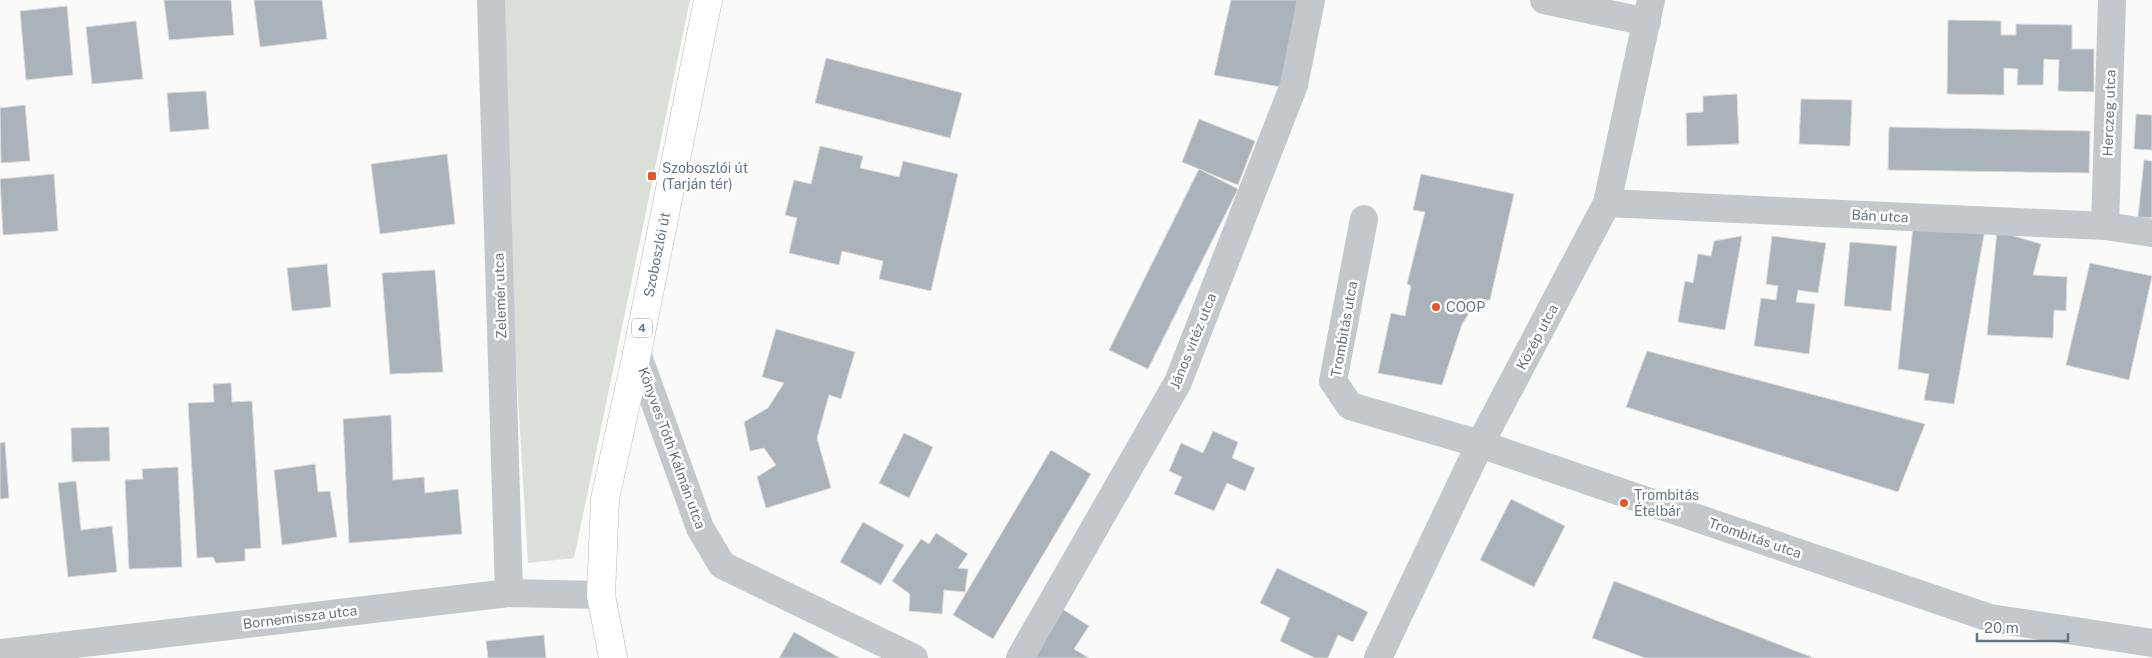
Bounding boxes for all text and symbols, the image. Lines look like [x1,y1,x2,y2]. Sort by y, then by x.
street label: Herczeg utca [2099,69,2119,157]
place label: Szoboszlói út (Tarján tér) [662,160,748,192]
marker: Szoboszlói út (Tarján tér) [646,170,658,182]
street label: Bán utca [1851,207,1909,225]
street label: Szoboszlói út [640,211,673,298]
street label: Zelemér utca [491,253,509,339]
street label: Trombitás utca [1328,280,1360,378]
street label: János vitéz utca [1167,291,1219,391]
place label: COOP [1446,299,1485,315]
marker: COOP [1430,301,1442,313]
street label: Közép utca [1513,302,1561,372]
road number: 4 [632,318,652,338]
street label: Könyves Tóth Kálmán utca [635,365,709,531]
place label: Trombitás Ételbár [1634,487,1699,519]
marker: Trombitás Ételbár [1618,497,1630,509]
street label: Trombitás utca [1706,515,1804,561]
street label: Bornemissza utca [242,602,358,632]
scale bar [1977,610,2068,642]
text: 20 m [1984,619,2019,636]

